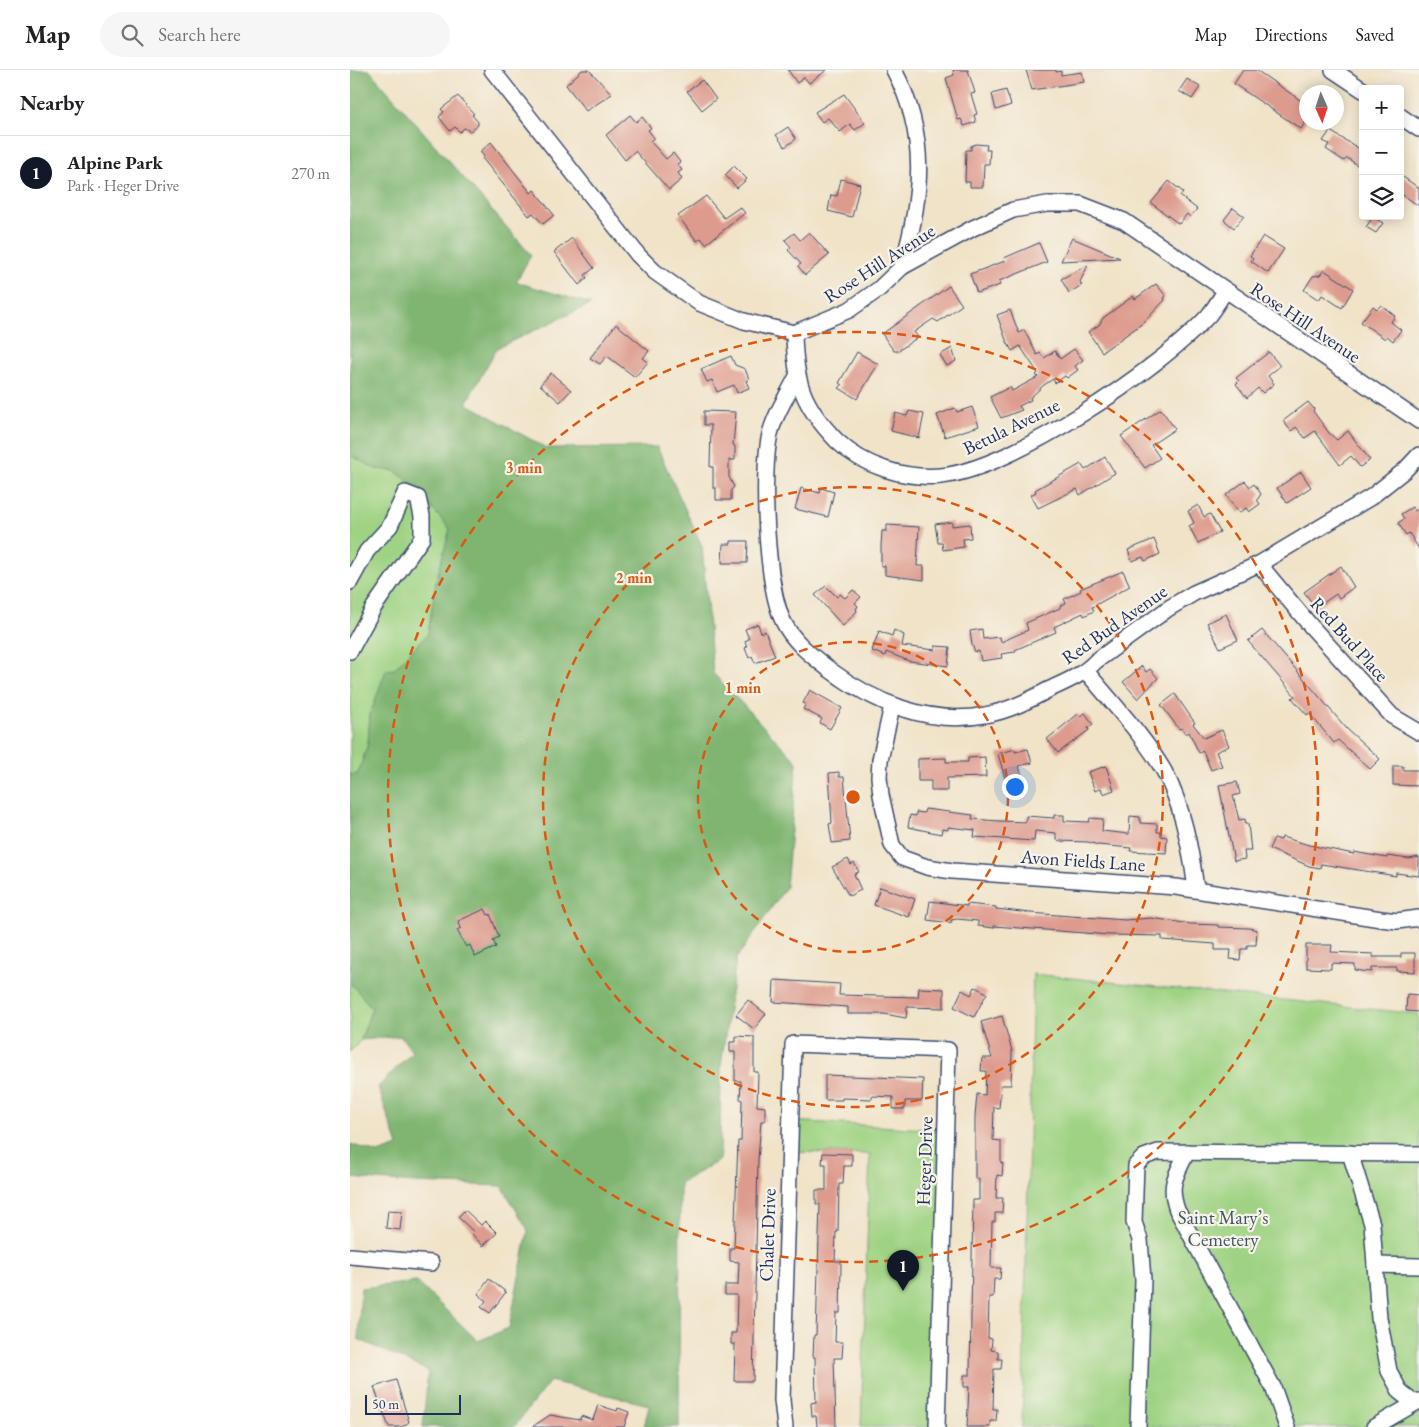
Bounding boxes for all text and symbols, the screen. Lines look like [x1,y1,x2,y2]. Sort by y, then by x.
search box [100,12,450,57]
text: Map [25,19,70,50]
icon: search [118,21,146,49]
text: Search here [158,22,241,47]
text: Map [1195,23,1227,46]
text: Directions [1255,23,1327,46]
text: Saved [1355,23,1394,46]
north arrow [1299,85,1344,130]
map controls [1359,85,1404,220]
button: + [1359,85,1404,130]
text: Nearby [20,89,84,116]
button: − [1359,130,1404,175]
text: Alpine Park [67,150,163,175]
text: 1 [32,163,40,184]
text: 270 m [291,163,330,184]
text: Park · Heger Drive [67,175,179,196]
button: layers [1359,175,1404,220]
street label: Rose Hill Avenue [819,218,940,309]
street label: Rose Hill Avenue [1246,276,1366,369]
street label: Betula Avenue [959,392,1064,461]
text: 3 min [506,458,543,477]
text: 2 min [616,568,653,587]
street label: Red Bud Avenue [1057,579,1172,670]
street label: Red Bud Place [1305,592,1394,687]
text: 1 min [725,678,762,697]
your location [1002,774,1028,800]
centre of rings [844,788,862,806]
street label: Avon Fields Lane [1019,844,1146,877]
street label: Heger Drive [910,1116,939,1206]
street label: Chalet Drive [753,1188,782,1282]
park label: Saint Mary’s Cemetery [1178,1205,1268,1252]
pin: 1 [887,1250,919,1291]
scale bar [365,1392,461,1415]
text: 50 m [372,1395,399,1413]

